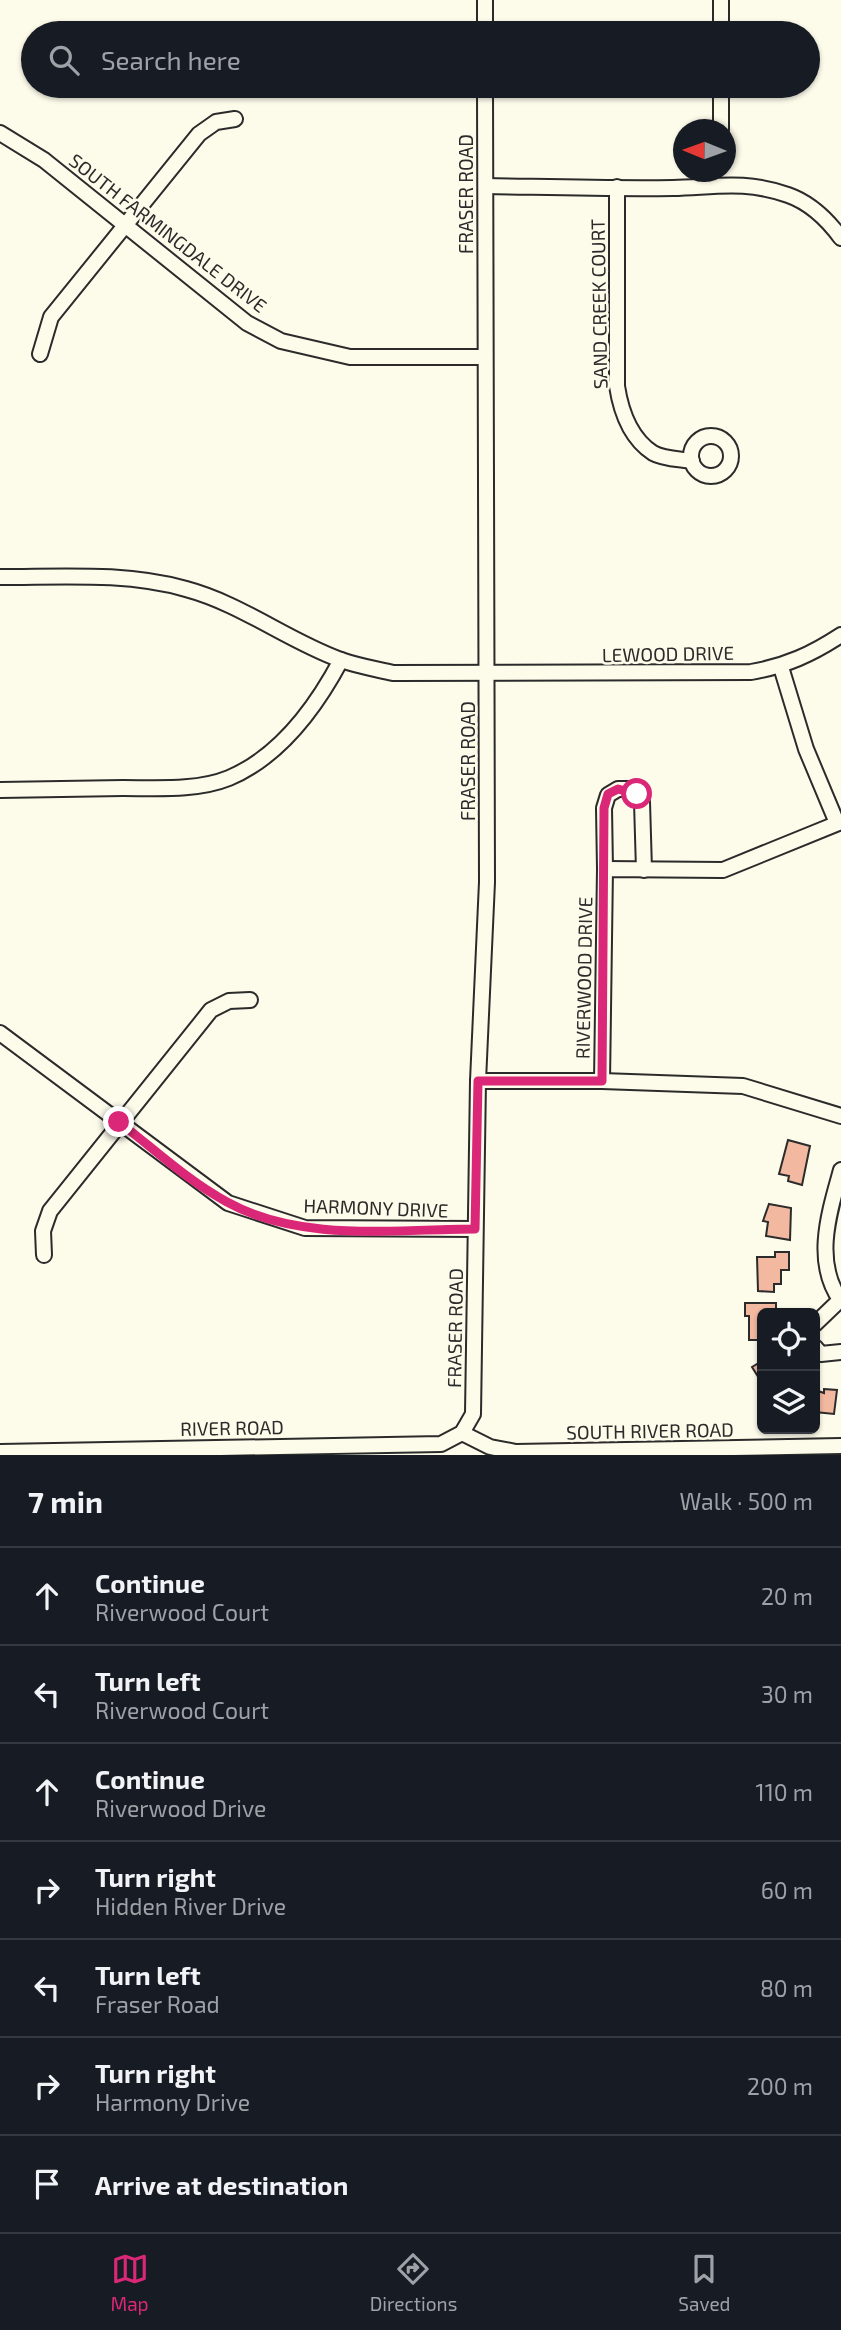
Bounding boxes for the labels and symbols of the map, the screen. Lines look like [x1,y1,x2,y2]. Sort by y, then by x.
north arrow [673,119,736,182]
street label: FRASER ROAD [454,134,477,254]
street label: SOUTH FARMINGDALE DRIVE [65,148,272,317]
street label: SAND CREEK COURT [586,219,611,389]
street label: LEWOOD DRIVE [602,641,734,666]
street label: FRASER ROAD [456,701,479,821]
route start [621,778,652,809]
street label: RIVERWOOD DRIVE [571,897,596,1059]
route end [103,1106,134,1137]
street label: HARMONY DRIVE [303,1193,449,1222]
street label: FRASER ROAD [442,1268,467,1388]
street label: RIVER ROAD [180,1415,284,1440]
street label: SOUTH RIVER ROAD [566,1418,734,1443]

